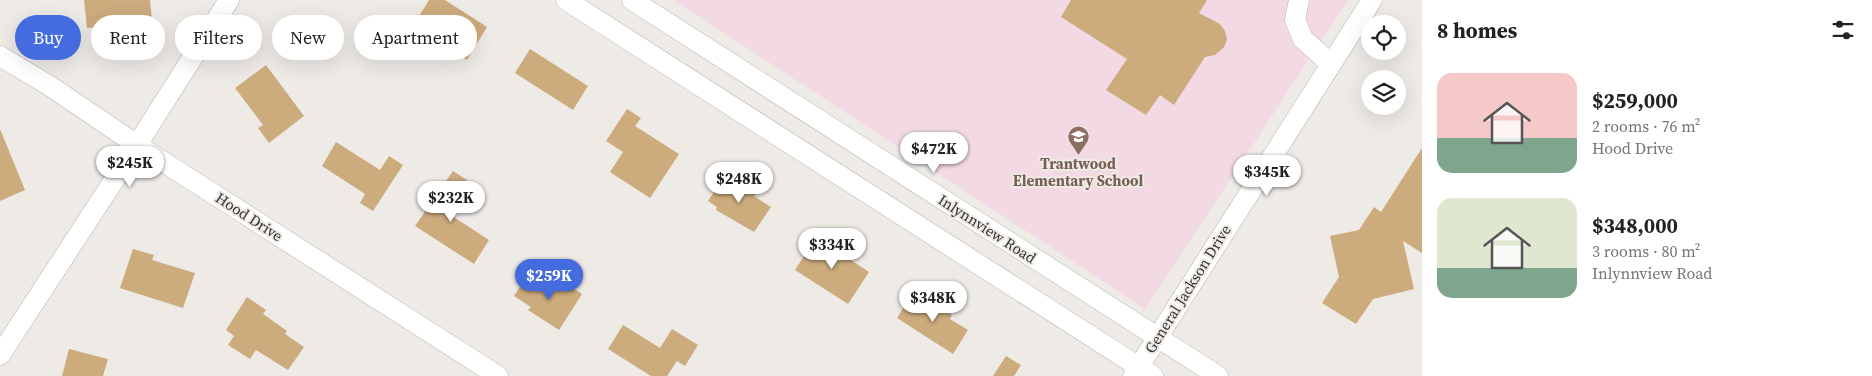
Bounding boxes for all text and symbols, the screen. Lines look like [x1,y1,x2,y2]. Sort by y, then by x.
chip: Buy [15,15,81,60]
chip: Rent [91,15,165,60]
chip: Filters [175,15,262,60]
chip: New [272,15,344,60]
chip: Apartment [354,15,477,60]
map controls [1361,15,1406,115]
button: locate [1361,15,1406,60]
text: 8 homes [1437,16,1517,45]
icon: filters [1829,16,1857,44]
button: layers [1361,70,1406,115]
text: $259,000 [1592,86,1678,115]
icon: home [1477,93,1537,153]
text: 2 rooms · 76 m² [1592,115,1700,137]
school or university icon: Trantwood Elementary School [1066,124,1090,155]
pin: $472K [899,132,969,174]
text: $472K [911,137,957,159]
text: Hood Drive [1592,137,1673,159]
pin: $245K [95,146,165,188]
text: $245K [107,151,153,173]
place label: Trantwood Elementary School [1013,153,1143,191]
pin: $345K [1232,154,1302,197]
text: $345K [1244,160,1290,182]
pin: $248K [704,162,774,204]
text: $248K [716,167,762,189]
pin: $232K [416,180,486,223]
text: $232K [428,186,474,208]
street label: Hood Drive [212,187,287,246]
street label: Inlynnview Road [934,189,1041,268]
text: $348,000 [1592,211,1678,240]
icon: home [1477,218,1537,278]
street label: General Jackson Drive [1139,220,1236,357]
pin: $334K [797,228,867,270]
text: $334K [809,233,855,255]
text: 3 rooms · 80 m² [1592,240,1700,262]
pin: $259K [514,258,584,301]
text: Inlynnview Road [1592,262,1712,284]
text: $259K [526,264,572,286]
pin: $348K [898,280,968,323]
text: $348K [910,286,956,308]

